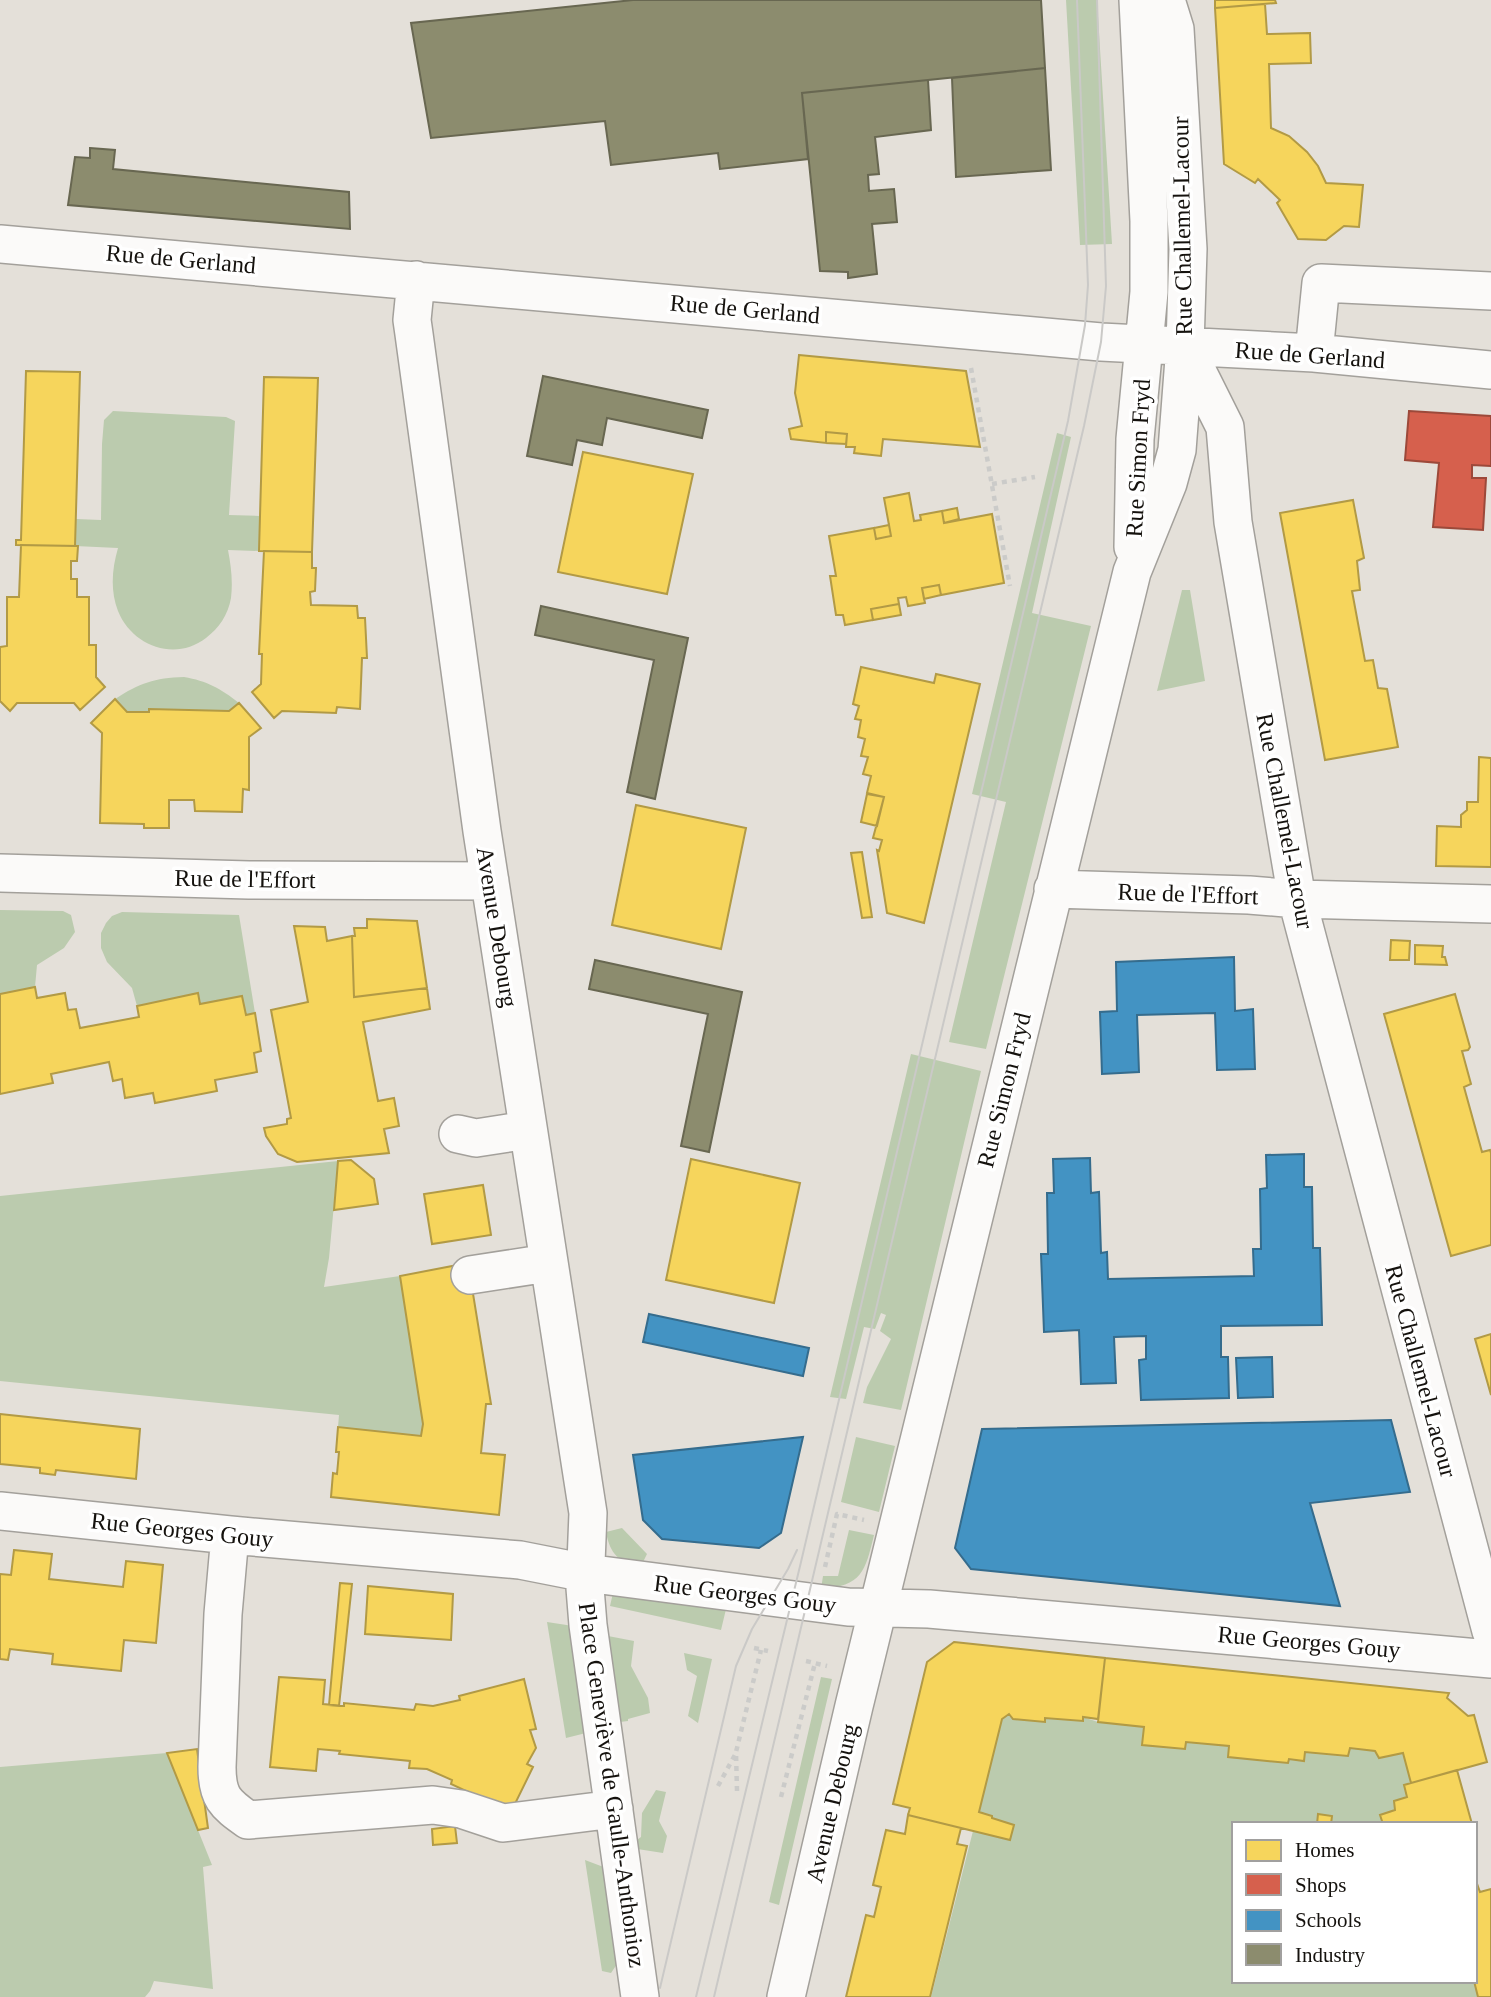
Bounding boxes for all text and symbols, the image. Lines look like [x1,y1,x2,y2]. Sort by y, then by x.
street label: Rue Challemel-Lacour [1167,116,1197,336]
street label: Rue de Gerland [105,239,257,279]
street label: Rue de Gerland [669,289,821,329]
street label: Rue de Gerland [1234,337,1386,373]
street label: Rue Simon Fryd [1121,378,1155,538]
street label: Rue Challemel-Lacour [1251,711,1319,931]
street label: Avenue Debourg [471,845,523,1009]
street label: Rue de l'Effort [174,865,316,893]
street label: Rue de l'Effort [1117,879,1259,909]
street label: Rue Simon Fryd [972,1010,1036,1170]
street label: Rue Challemel-Lacour [1380,1262,1462,1480]
street label: Rue Georges Gouy [89,1507,275,1553]
street label: Rue Georges Gouy [652,1570,838,1618]
street label: Place Geneviève de Gaulle-Anthonioz [573,1601,651,1969]
street label: Rue Georges Gouy [1216,1621,1402,1663]
street label: Avenue Debourg [801,1721,863,1885]
legend [1232,1822,1477,1983]
text: Homes [1295,1838,1355,1862]
text: Shops [1295,1873,1346,1897]
text: Schools [1295,1908,1362,1932]
text: Industry [1295,1943,1365,1967]

